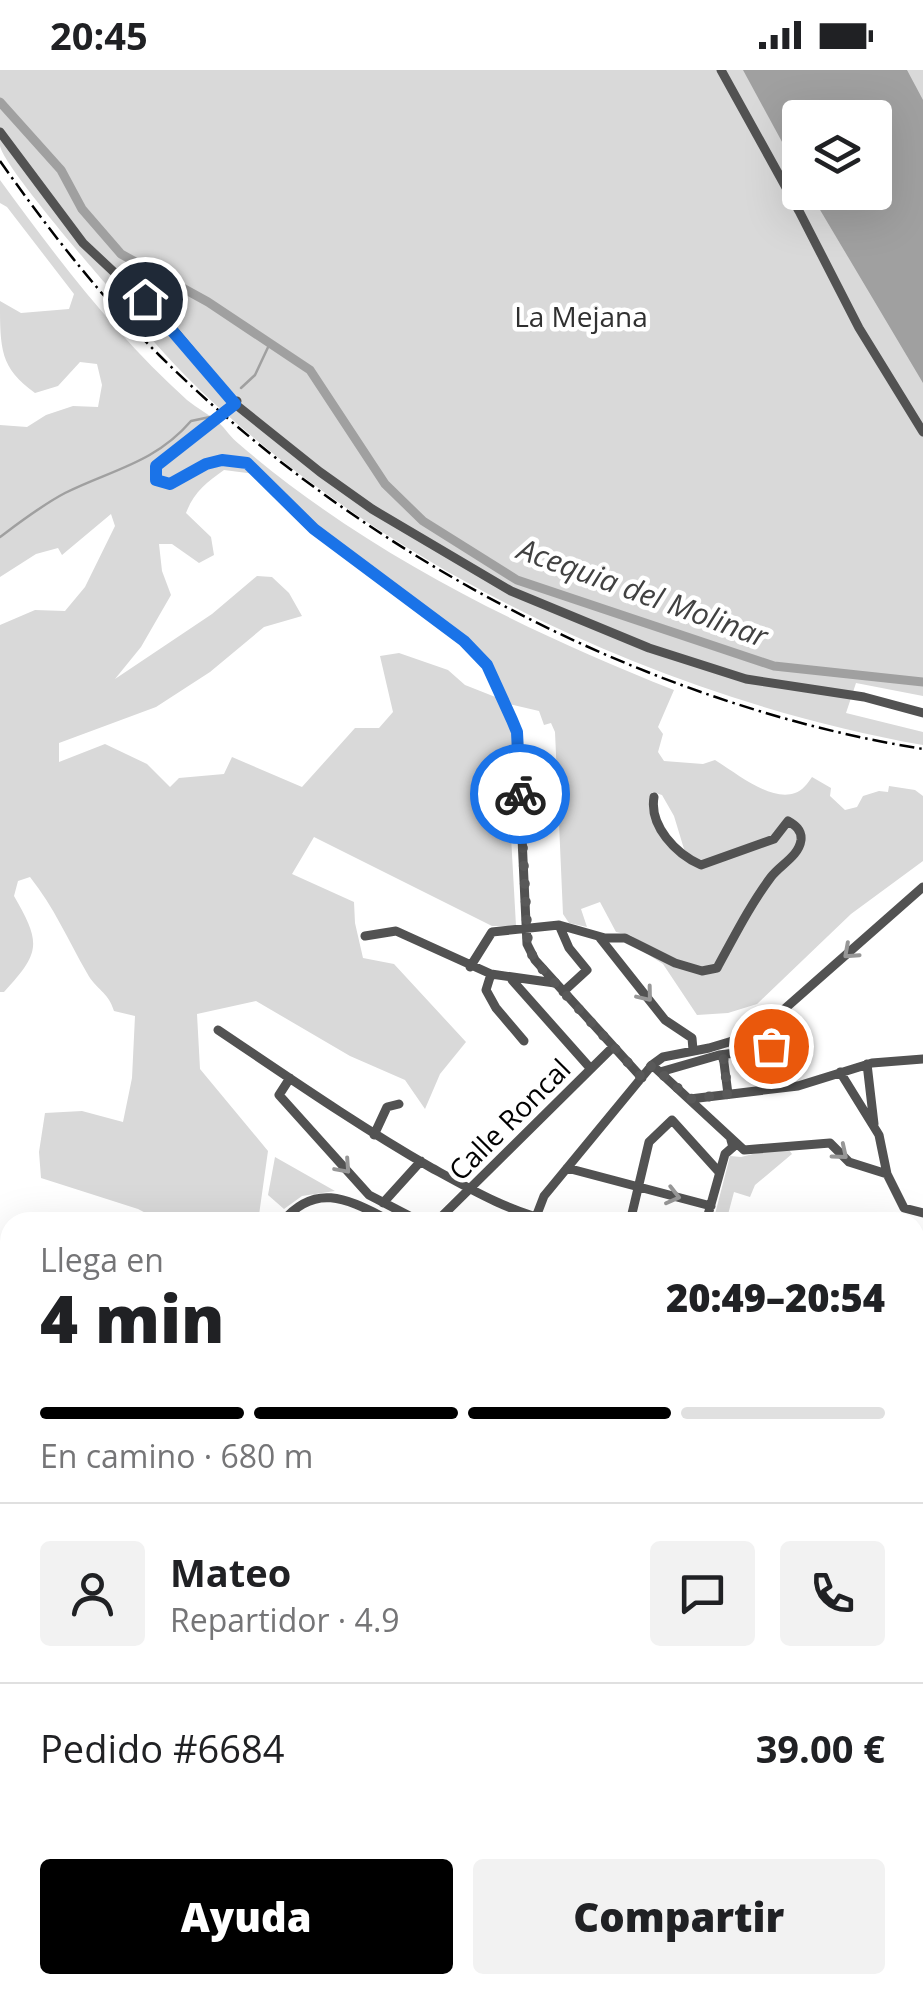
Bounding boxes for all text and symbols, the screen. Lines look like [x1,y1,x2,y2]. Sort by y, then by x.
text: 20:45 [50,9,148,61]
map controls [782,100,892,210]
button: layers [782,100,892,210]
pin [103,257,188,342]
icon: home [118,272,173,327]
park label: La Mejana [514,297,648,335]
water label: Acequia del Molinar [510,527,775,657]
courier [470,744,570,844]
icon: bike [493,767,548,822]
one-way arrow [843,940,862,958]
one-way arrow [634,984,651,1002]
pin [729,1004,814,1089]
icon: bag [744,1019,799,1074]
street label: Calle Roncal [440,1050,578,1188]
one-way arrow [829,1142,847,1159]
one-way arrow [332,1155,350,1173]
one-way arrow [664,1184,681,1205]
text: Llega en [40,1238,164,1281]
text: 20:49–20:54 [666,1271,885,1323]
text: 4 min [40,1274,225,1362]
text: En camino · 680 m [40,1434,313,1477]
button: person [40,1541,145,1646]
button: chat [650,1541,755,1646]
button: phone [780,1541,885,1646]
text: Mateo [170,1546,291,1598]
text: Repartidor · 4.9 [170,1598,400,1641]
text: Pedido #6684 [40,1722,284,1774]
text: 39.00 € [756,1722,885,1774]
button: Ayuda [40,1859,453,1974]
button: Compartir [473,1859,885,1974]

